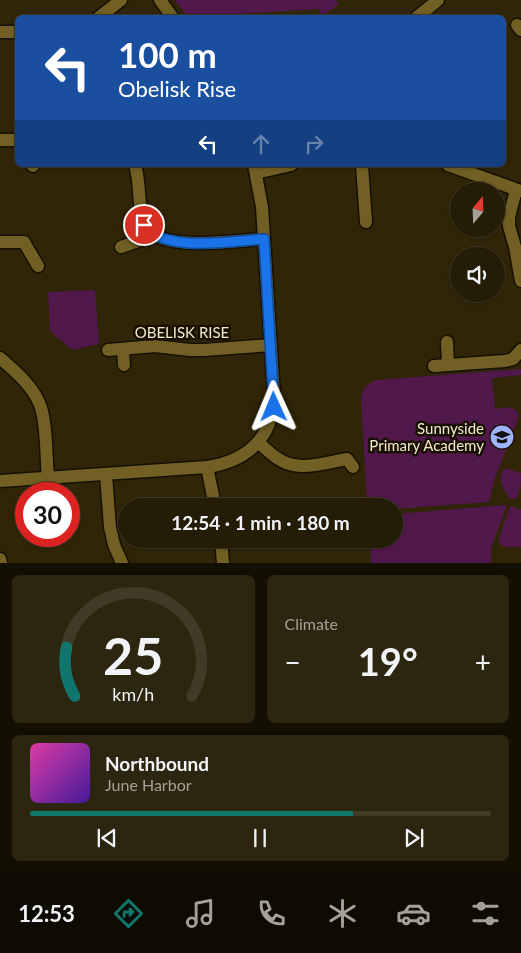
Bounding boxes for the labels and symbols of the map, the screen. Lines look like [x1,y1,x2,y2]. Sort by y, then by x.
north arrow [450,182,505,238]
pin [123,204,165,246]
street label: OBELISK RISE [135,323,229,341]
position arrow [247,380,299,432]
place label: Sunnyside Primary Academy [369,419,484,454]
school or university icon: Sunnyside Primary Academy [489,424,515,450]
speed limit sign: 30 [15,482,80,547]

